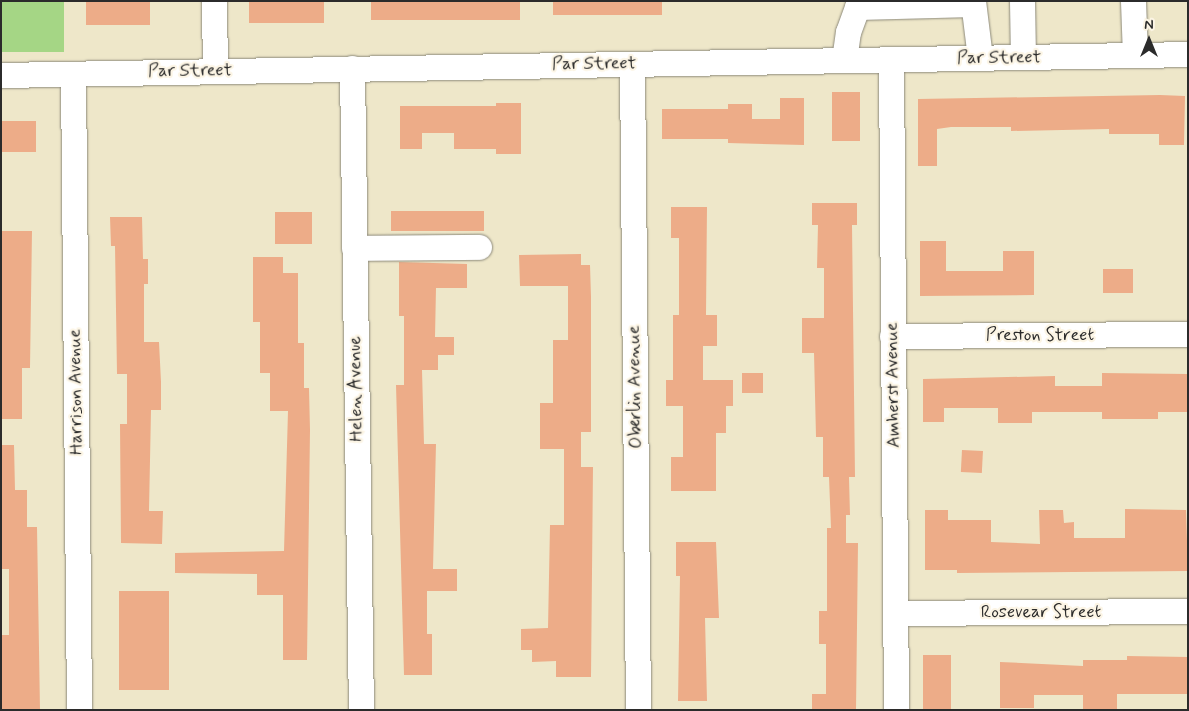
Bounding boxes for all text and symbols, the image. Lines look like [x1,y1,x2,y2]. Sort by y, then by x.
north arrow [1124,15,1174,65]
text: N [1144,16,1154,34]
street label: Par Street [957,46,1041,70]
street label: Par Street [552,52,636,76]
street label: Par Street [148,59,232,83]
street label: Amherst Avenue [881,322,905,448]
street label: Preston Street [985,324,1095,346]
street label: Harrison Avenue [64,328,88,456]
street label: Oberlin Avenue [623,328,647,446]
street label: Helen Avenue [344,334,368,444]
street label: Rosevear Street [979,601,1103,623]

